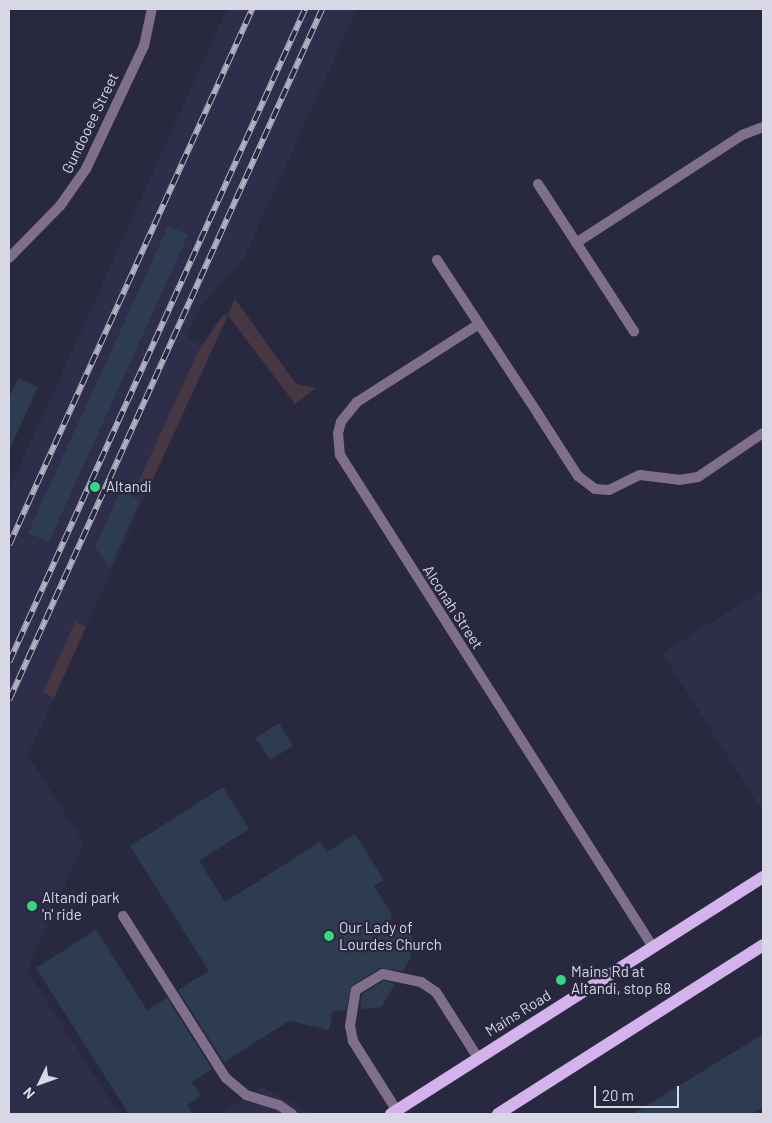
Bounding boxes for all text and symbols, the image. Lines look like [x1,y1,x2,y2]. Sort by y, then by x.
street label: Gundooee Street [58,70,122,176]
place label: Altandi [106,478,152,496]
marker: Altandi [88,480,102,494]
street label: Alconah Street [419,562,487,652]
place label: Altandi park 'n' ride [42,888,120,923]
marker: Altandi park 'n' ride [26,900,38,912]
place label: Our Lady of Lourdes Church [339,918,442,953]
marker: Our Lady of Lourdes Church [323,930,335,942]
place label: Mains Rd at Altandi, stop 68 [571,962,671,997]
marker: Mains Rd at Altandi, stop 68 [555,974,567,986]
street label: Mains Road [482,986,554,1040]
north arrow [15,1058,65,1108]
scale bar [597,1076,682,1108]
text: N [19,1084,38,1103]
text: 20 m [602,1086,634,1104]

